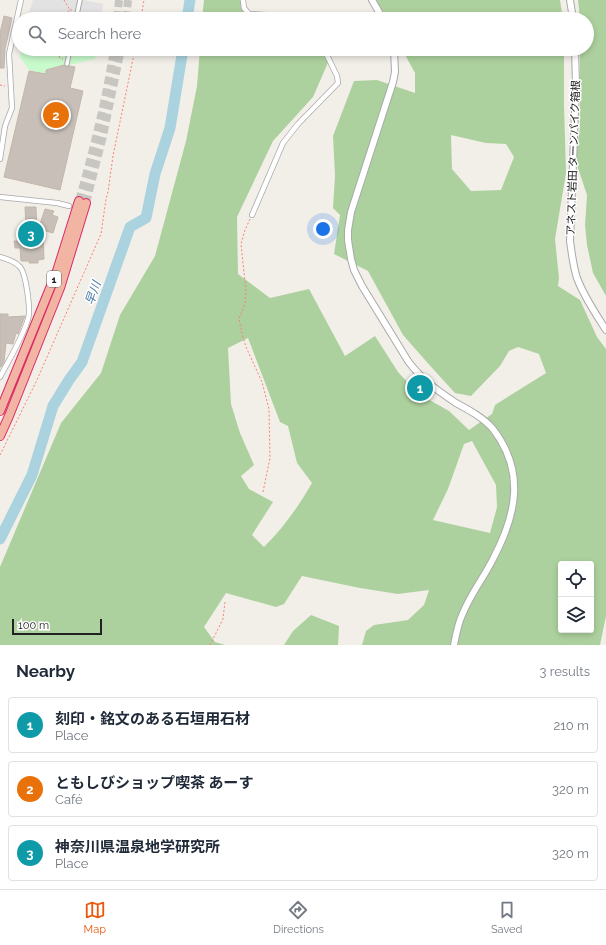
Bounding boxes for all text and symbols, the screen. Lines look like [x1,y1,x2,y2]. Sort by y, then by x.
search box [12,12,594,56]
icon: search [26,23,48,45]
text: Search here [58,25,141,43]
street label: アネスト岩田 ターンパイク箱根 [564,80,583,236]
pin: 2 [43,100,69,130]
pin: 3 [18,219,44,249]
your location [313,219,333,239]
road number: 1 [47,271,61,287]
water label: 早川 [82,277,104,307]
pin: 1 [407,373,433,403]
map controls [558,561,594,633]
button: locate [558,561,594,597]
button: layers [558,597,594,633]
scale bar [12,617,102,636]
text: 100 m [18,619,49,632]
text: Nearby [16,661,75,681]
text: 3 results [540,664,590,679]
text: 刻印・銘文のある石垣用石材 [55,710,250,728]
text: 1 [27,718,33,733]
text: 210 m [553,718,589,733]
text: Place [55,728,88,743]
text: ともしびショップ喫茶 あーす [55,774,254,792]
text: 2 [26,782,34,797]
text: 320 m [552,782,589,797]
text: Café [55,792,83,807]
text: 神奈川県温泉地学研究所 [55,838,220,856]
text: 3 [26,846,34,861]
text: 320 m [552,846,589,861]
text: Place [55,856,88,871]
tab: Map [84,899,106,936]
tab: Directions [273,899,324,936]
tab: Saved [491,899,522,936]

